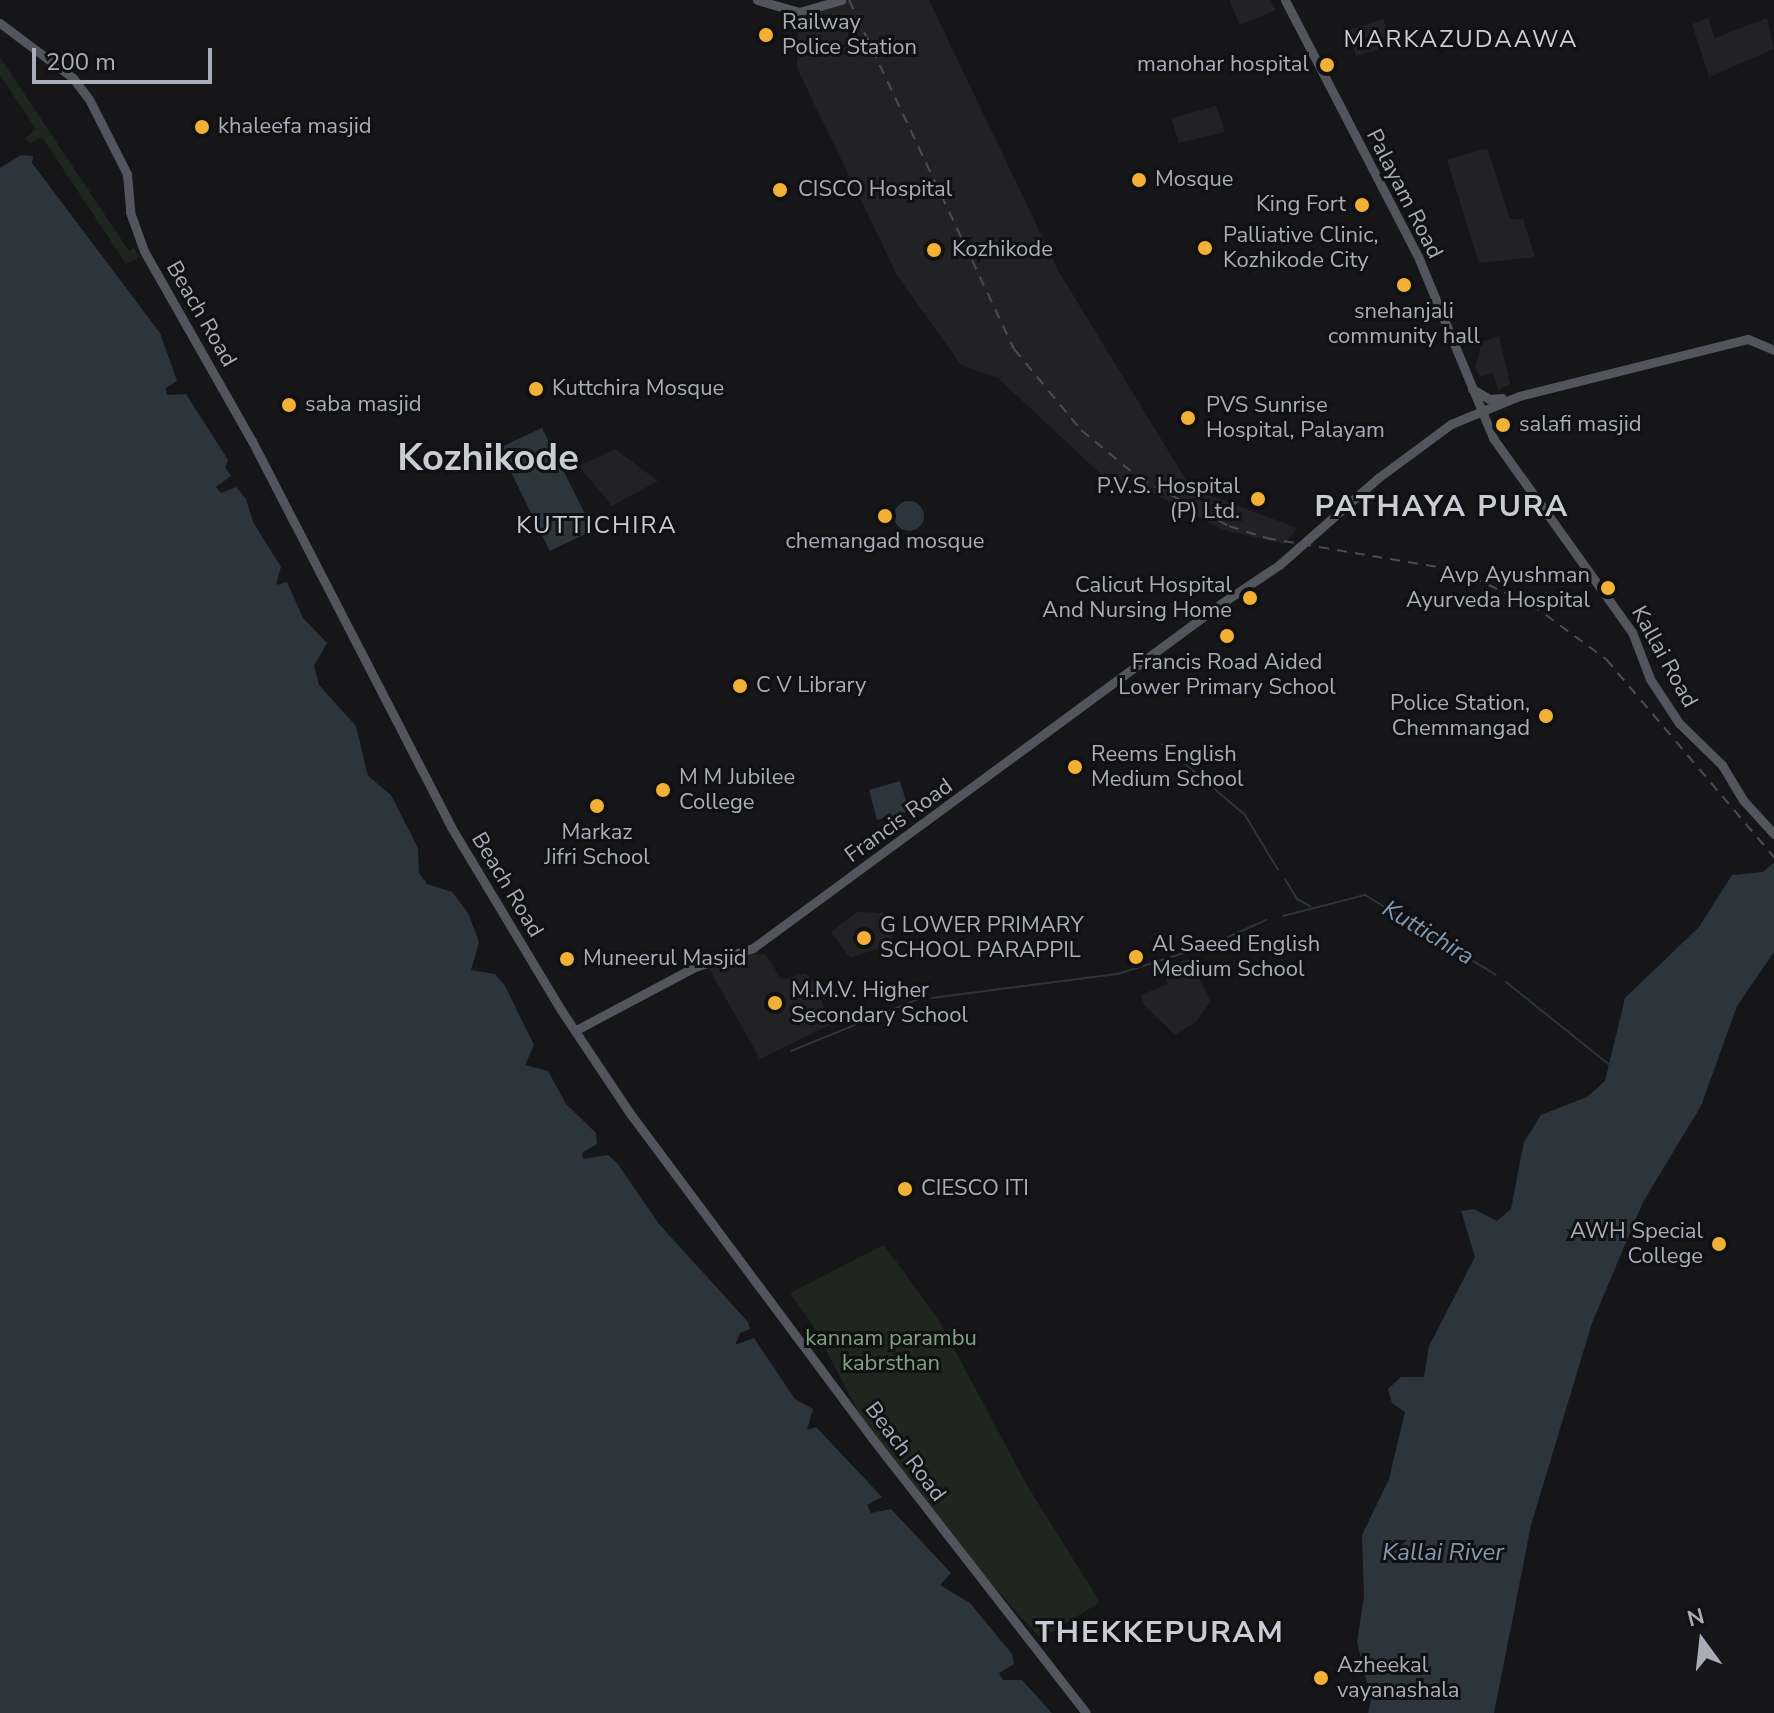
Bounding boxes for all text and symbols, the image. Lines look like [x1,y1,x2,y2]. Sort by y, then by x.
place label: Railway Police Station [782,9,917,60]
marker: Railway Police Station [757,26,775,44]
district label: MARKAZUDAAWA [1343,26,1579,54]
scale bar [36,32,216,82]
text: 200 m [46,46,116,78]
place label: manohar hospital [1137,52,1309,78]
marker: manohar hospital [1316,54,1338,76]
place label: khaleefa masjid [218,114,372,140]
marker: khaleefa masjid [193,118,211,136]
street label: Palayam Road [1360,125,1448,263]
place label: Mosque [1155,167,1233,193]
marker: Mosque [1130,171,1148,189]
place label: CISCO Hospital [798,177,952,203]
marker: CISCO Hospital [769,179,791,201]
place label: King Fort [1256,192,1346,218]
marker: King Fort [1353,196,1371,214]
place label: Palliative Clinic, Kozhikode City [1223,222,1379,274]
place label: Kozhikode [952,237,1053,263]
marker: Palliative Clinic, Kozhikode City [1194,237,1216,259]
marker: Kozhikode [923,239,945,261]
street label: Beach Road [160,256,242,372]
marker: snehanjali community hall [1395,276,1413,294]
place label: snehanjali community hall [1328,298,1480,350]
place label: Kuttchira Mosque [552,376,724,402]
marker: Kuttchira Mosque [527,380,545,398]
place label: saba masjid [305,392,422,418]
place label: PVS Sunrise Hospital, Palayam [1206,392,1385,444]
marker: saba masjid [280,396,298,414]
marker: PVS Sunrise Hospital, Palayam [1177,407,1199,429]
place label: salafi masjid [1519,412,1642,438]
marker: salafi masjid [1494,416,1512,434]
district label: Kozhikode [397,435,579,481]
place label: P.V.S. Hospital (P) Ltd. [1097,473,1240,524]
marker: P.V.S. Hospital (P) Ltd. [1247,488,1269,510]
district label: PATHAYA PURA [1315,489,1569,525]
marker: chemangad mosque [876,507,894,525]
district label: KUTTICHIRA [516,512,678,540]
place label: chemangad mosque [786,529,984,555]
place label: Avp Ayushman Ayurveda Hospital [1406,562,1590,614]
place label: Calicut Hospital And Nursing Home [1042,572,1232,624]
marker: Avp Ayushman Ayurveda Hospital [1597,577,1619,599]
marker: Calicut Hospital And Nursing Home [1239,587,1261,609]
street label: Kallai Road [1625,602,1703,712]
marker: Francis Road Aided Lower Primary School [1218,627,1236,645]
place label: Francis Road Aided Lower Primary School [1118,649,1336,700]
place label: C V Library [756,673,866,699]
marker: C V Library [731,677,749,695]
place label: Police Station, Chemmangad [1390,690,1530,742]
marker: Police Station, Chemmangad [1537,707,1555,725]
place label: Reems English Medium School [1091,741,1243,792]
marker: Reems English Medium School [1066,758,1084,776]
place label: M M Jubilee College [679,764,795,816]
street label: Francis Road [840,773,958,869]
marker: M M Jubilee College [654,781,672,799]
marker: Markaz Jifri School [588,797,606,815]
place label: Markaz Jifri School [544,819,650,870]
street label: Beach Road [465,828,549,942]
water label: Kuttichira [1377,894,1479,972]
place label: G LOWER PRIMARY SCHOOL PARAPPIL [880,912,1084,964]
marker: G LOWER PRIMARY SCHOOL PARAPPIL [855,929,873,947]
place label: Al Saeed English Medium School [1152,931,1320,982]
place label: Muneerul Masjid [583,946,747,972]
marker: Al Saeed English Medium School [1127,948,1145,966]
marker: Muneerul Masjid [558,950,576,968]
place label: M.M.V. Higher Secondary School [791,977,968,1028]
marker: M.M.V. Higher Secondary School [766,994,784,1012]
place label: CIESCO ITI [921,1176,1029,1202]
marker: CIESCO ITI [896,1180,914,1198]
place label: AWH Special College [1570,1218,1703,1270]
marker: AWH Special College [1710,1235,1728,1253]
park label: kannam parambu kabrsthan [805,1325,977,1376]
street label: Beach Road [859,1397,951,1507]
water label: Kallai River [1382,1539,1504,1567]
north arrow [1662,1601,1742,1681]
text: N [1684,1601,1708,1634]
district label: THEKKEPURAM [1035,1615,1285,1651]
place label: Azheekal vayanashala [1337,1652,1459,1704]
marker: Azheekal vayanashala [1312,1669,1330,1687]

